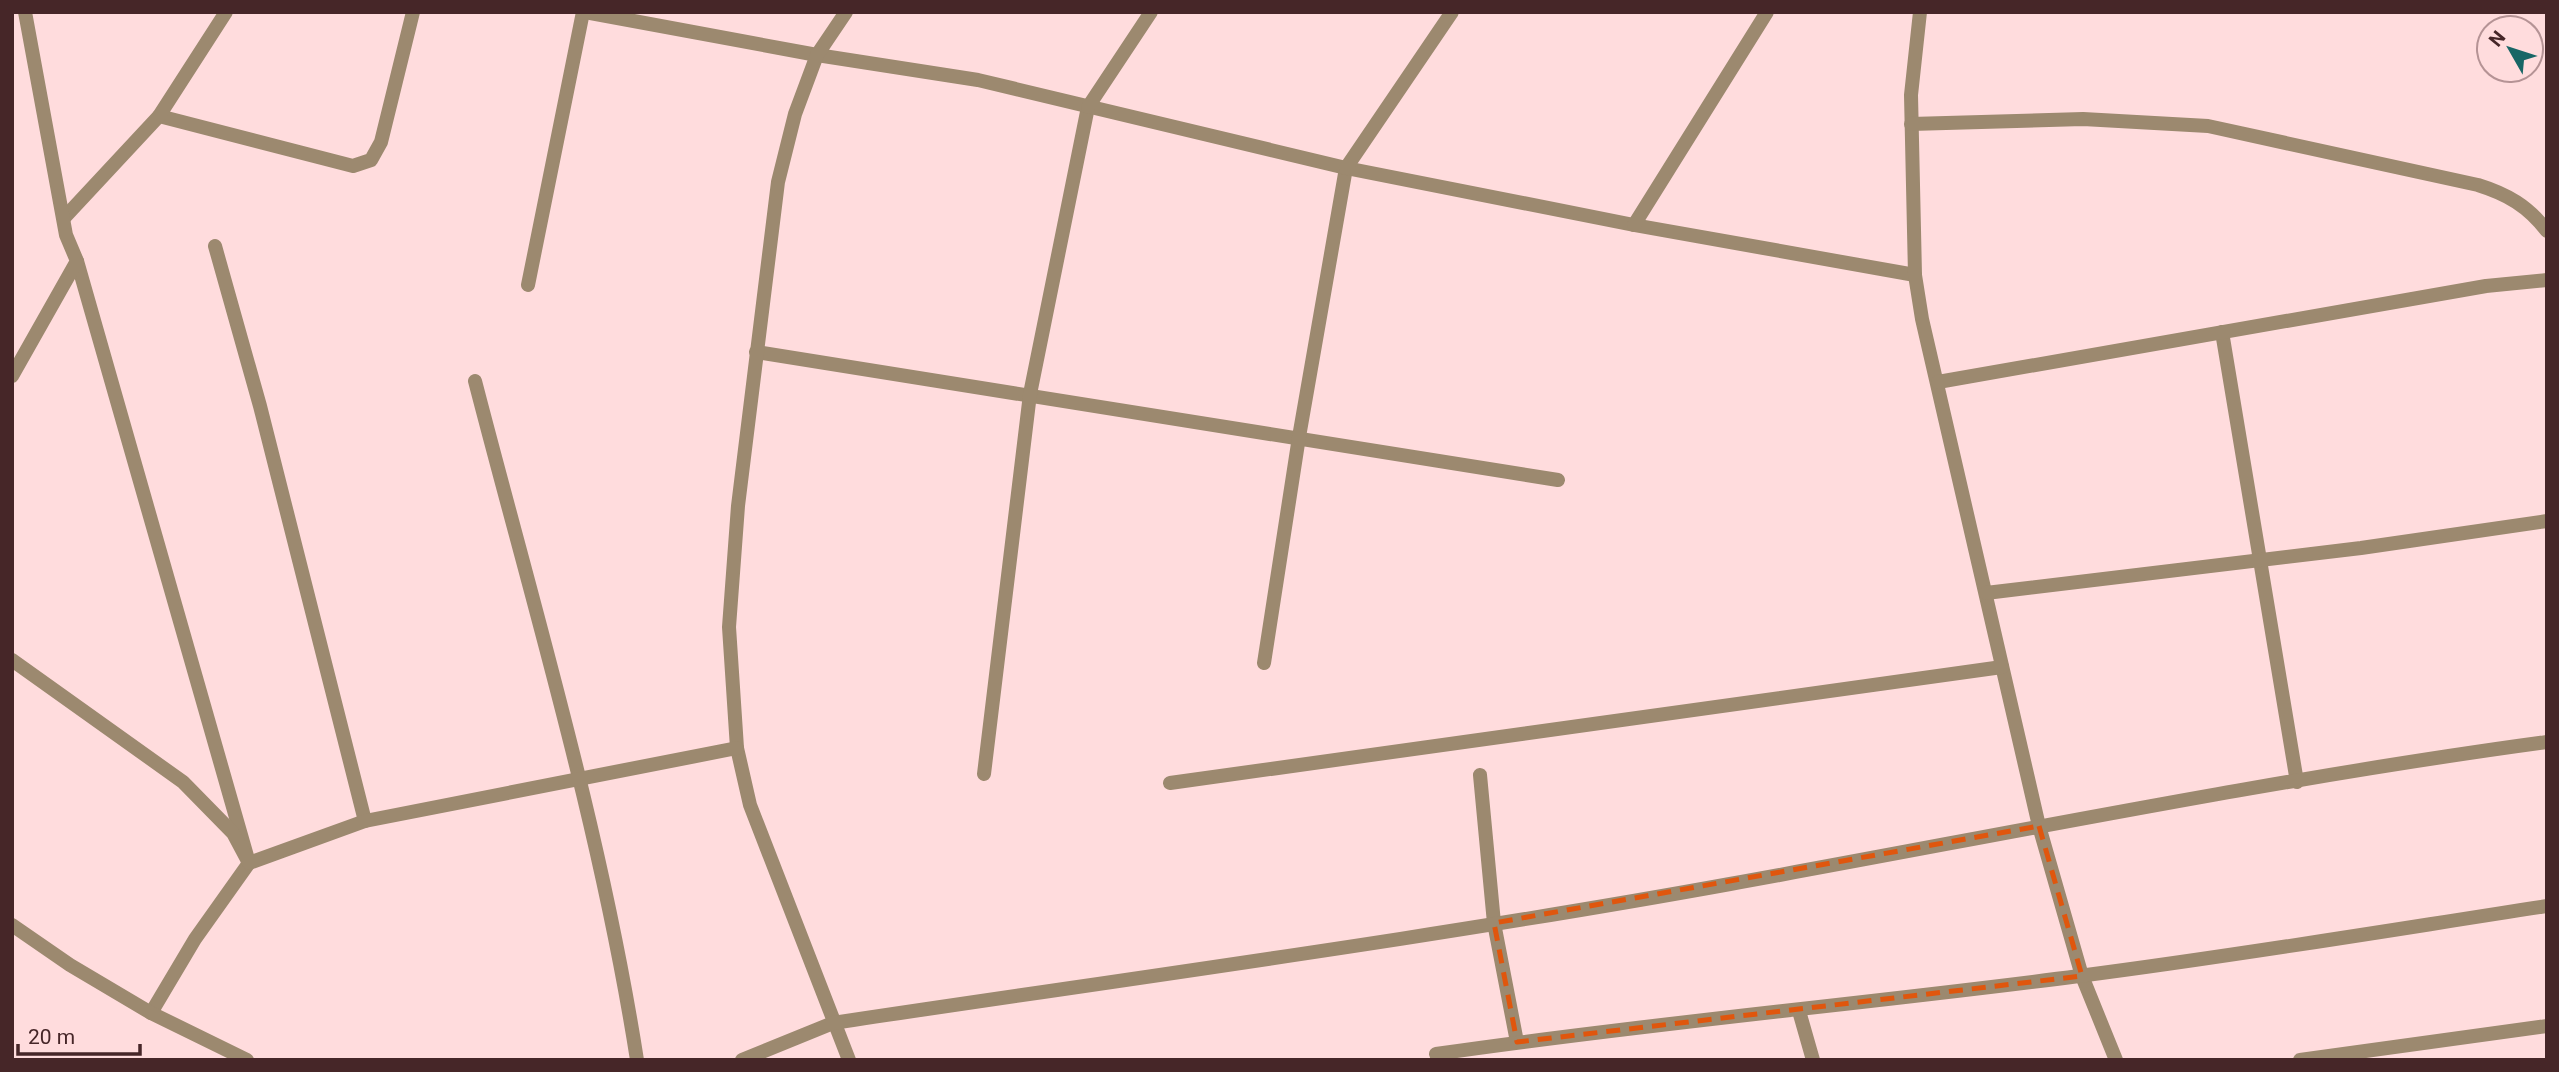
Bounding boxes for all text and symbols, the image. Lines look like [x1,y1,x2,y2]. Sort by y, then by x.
north arrow [2475,14,2545,84]
text: N [2484,26,2510,51]
scale bar [18,1012,140,1056]
text: 20 m [28,1025,75,1049]

